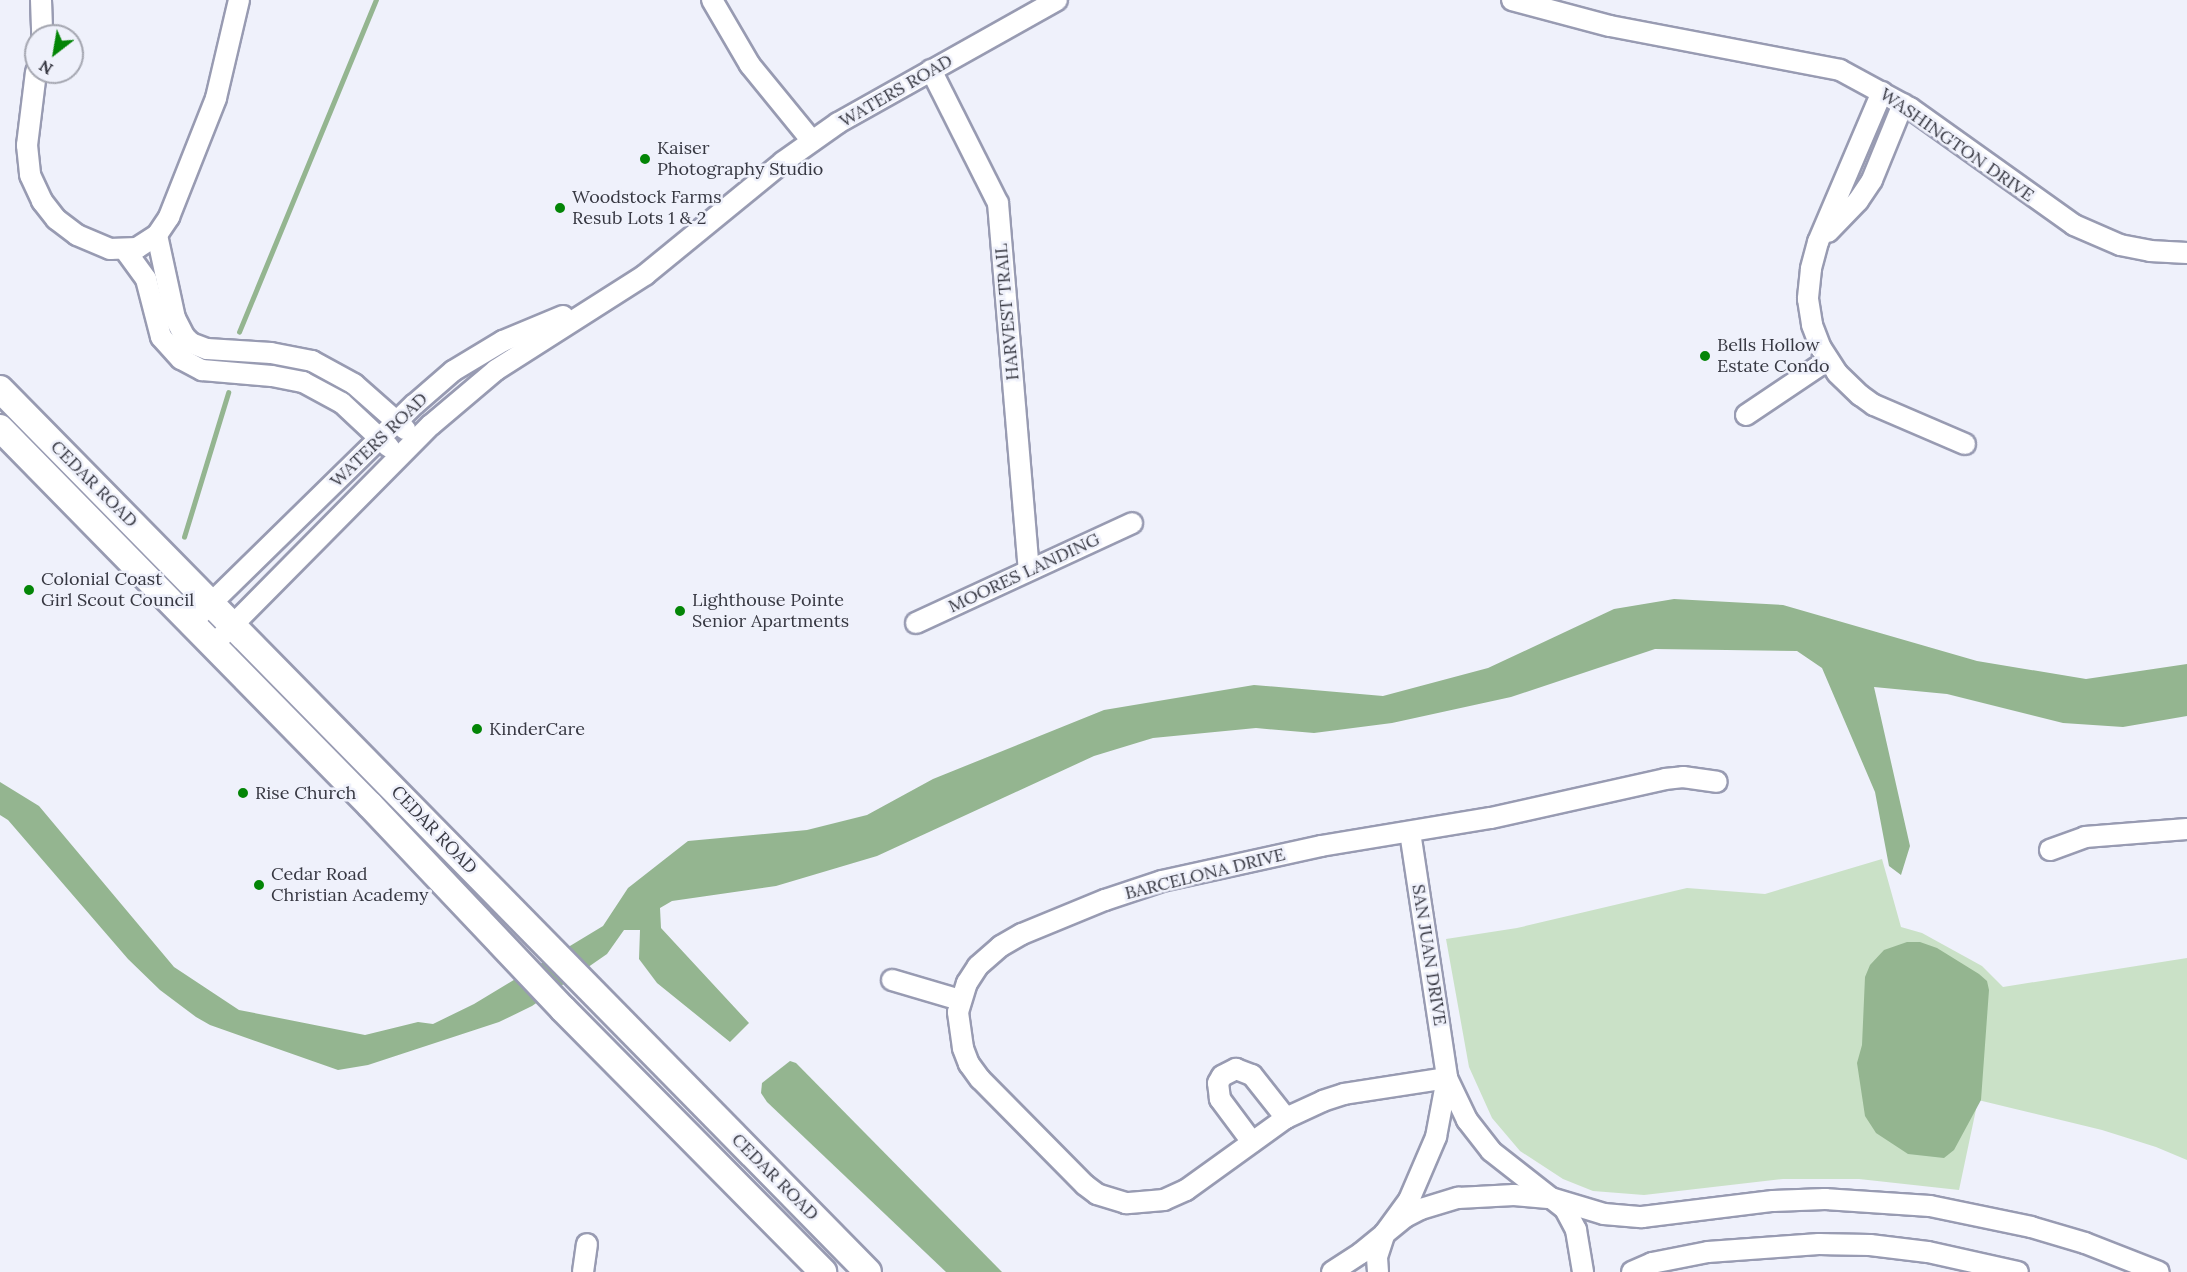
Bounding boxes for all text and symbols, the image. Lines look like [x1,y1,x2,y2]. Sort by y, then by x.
north arrow [24,24,84,84]
street label: WATERS ROAD [836,50,956,132]
text: N [35,56,56,79]
street label: WASHINGTON DRIVE [1876,84,2038,206]
place label: Kaiser Photography Studio [657,138,823,180]
marker: Kaiser Photography Studio [638,152,652,166]
place label: Woodstock Farms Resub Lots 1 & 2 [572,187,721,230]
marker: Woodstock Farms Resub Lots 1 & 2 [553,201,567,215]
street label: HARVEST TRAIL [990,243,1024,381]
place label: Bells Hollow Estate Condo [1717,335,1829,378]
marker: Bells Hollow Estate Condo [1698,349,1712,363]
street label: WATERS ROAD [326,388,432,492]
street label: CEDAR ROAD [46,436,142,532]
street label: MOORES LANDING [945,528,1103,618]
place label: Colonial Coast Girl Scout Council [41,569,194,612]
marker: Colonial Coast Girl Scout Council [22,583,36,597]
place label: Lighthouse Pointe Senior Apartments [692,590,849,632]
marker: Lighthouse Pointe Senior Apartments [673,604,687,618]
place label: KinderCare [489,718,585,740]
marker: KinderCare [470,722,484,736]
street label: CEDAR ROAD [387,781,481,879]
place label: Rise Church [255,782,356,804]
marker: Rise Church [236,786,250,800]
street label: BARCELONA DRIVE [1123,844,1287,904]
place label: Cedar Road Christian Academy [271,864,429,906]
marker: Cedar Road Christian Academy [252,878,266,892]
street label: SAN JUAN DRIVE [1407,883,1451,1027]
street label: CEDAR ROAD [727,1129,823,1225]

